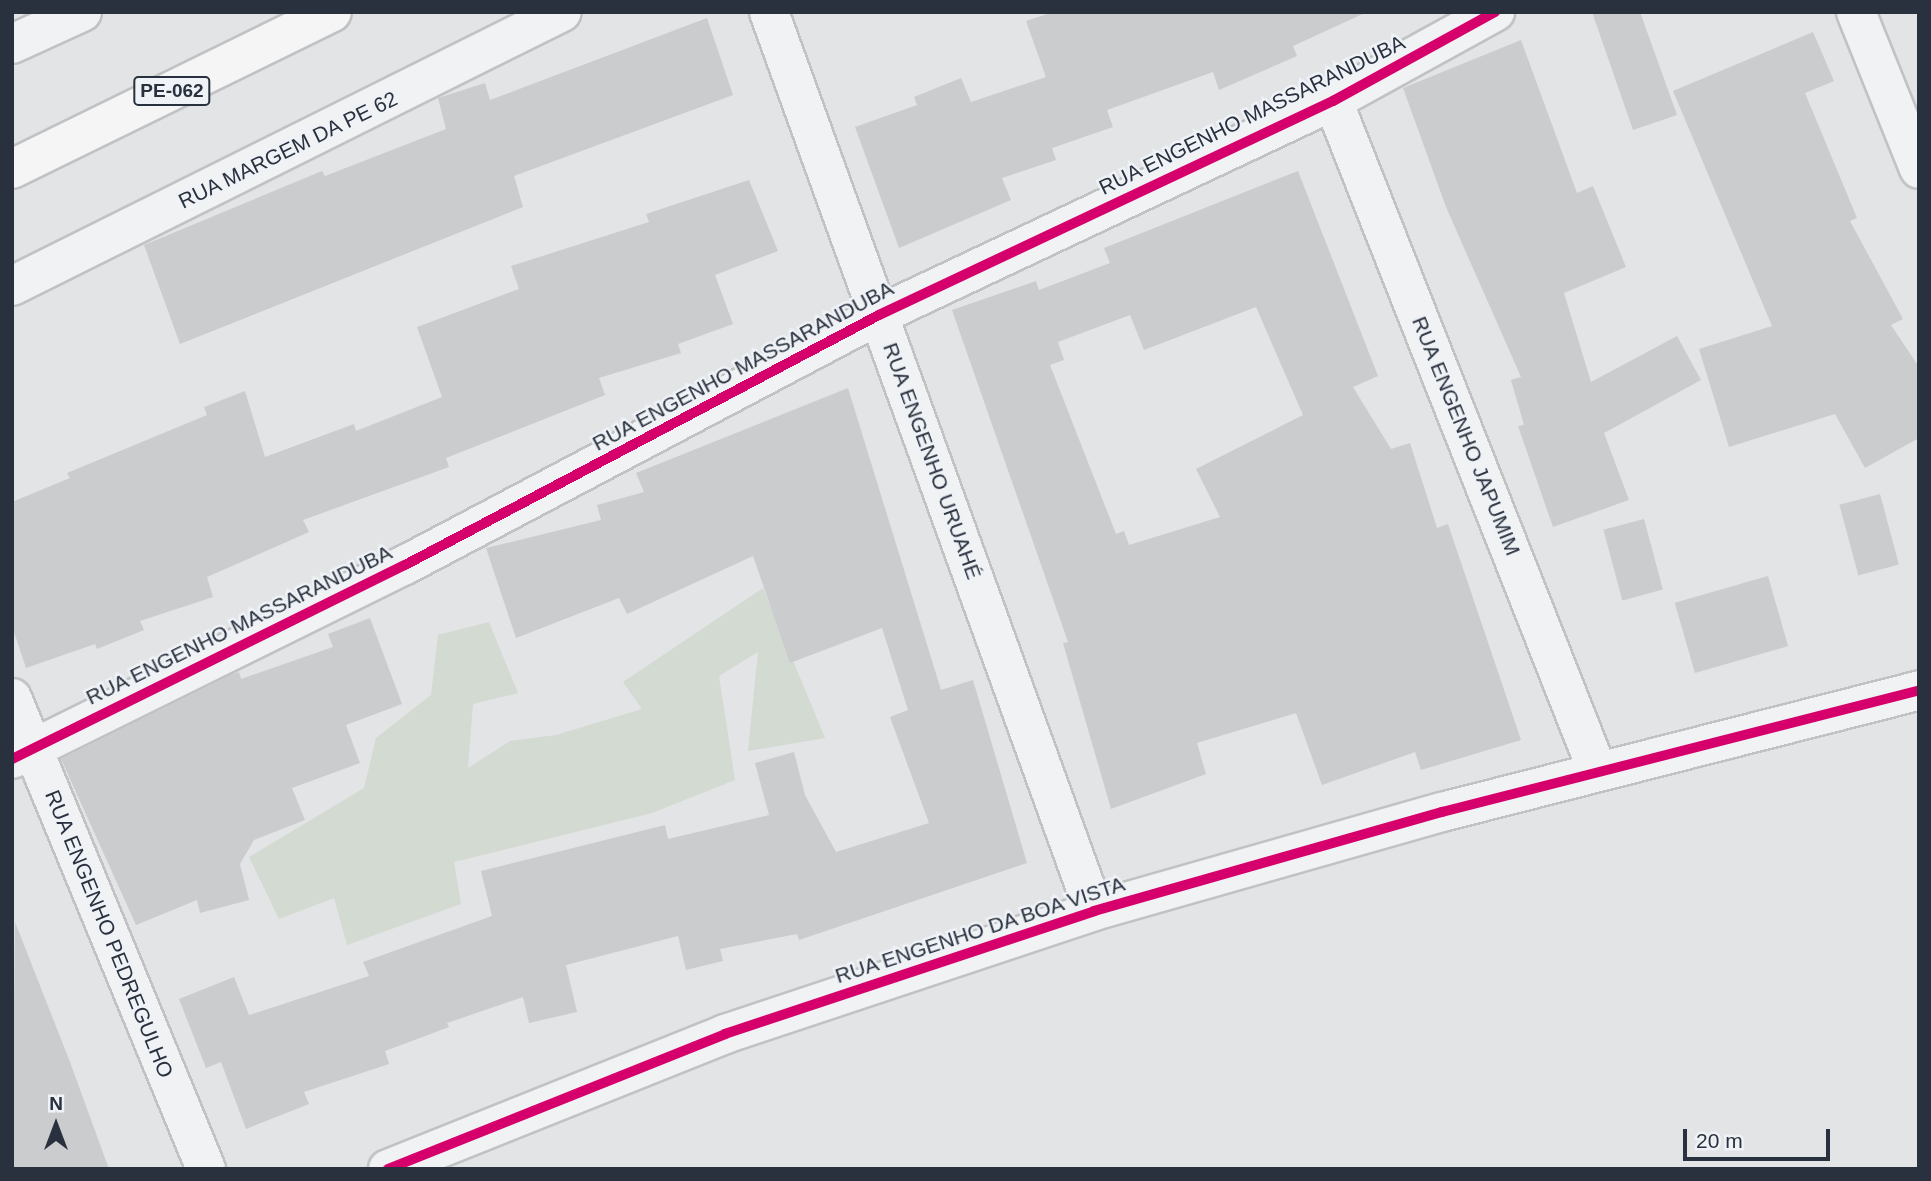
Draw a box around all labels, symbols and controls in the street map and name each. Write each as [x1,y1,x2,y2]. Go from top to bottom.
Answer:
street label: RUA ENGENHO MASSARANDUBA [1094,30,1410,200]
road number: PE-062 [132,76,212,106]
street label: RUA MARGEM DA PE 62 [173,85,403,215]
street label: RUA ENGENHO MASSARANDUBA [588,275,898,457]
street label: RUA ENGENHO JAPUMIM [1406,312,1526,560]
street label: RUA ENGENHO URUAHÉ [877,339,987,583]
street label: RUA ENGENHO MASSARANDUBA [81,540,397,710]
street label: RUA ENGENHO PEDREGULHO [39,786,179,1082]
street label: RUA ENGENHO DA BOA VISTA [830,871,1130,989]
north arrow [21,1090,91,1160]
text: N [49,1093,63,1114]
scale bar [1686,1114,1833,1158]
text: 20 m [1696,1129,1743,1152]

